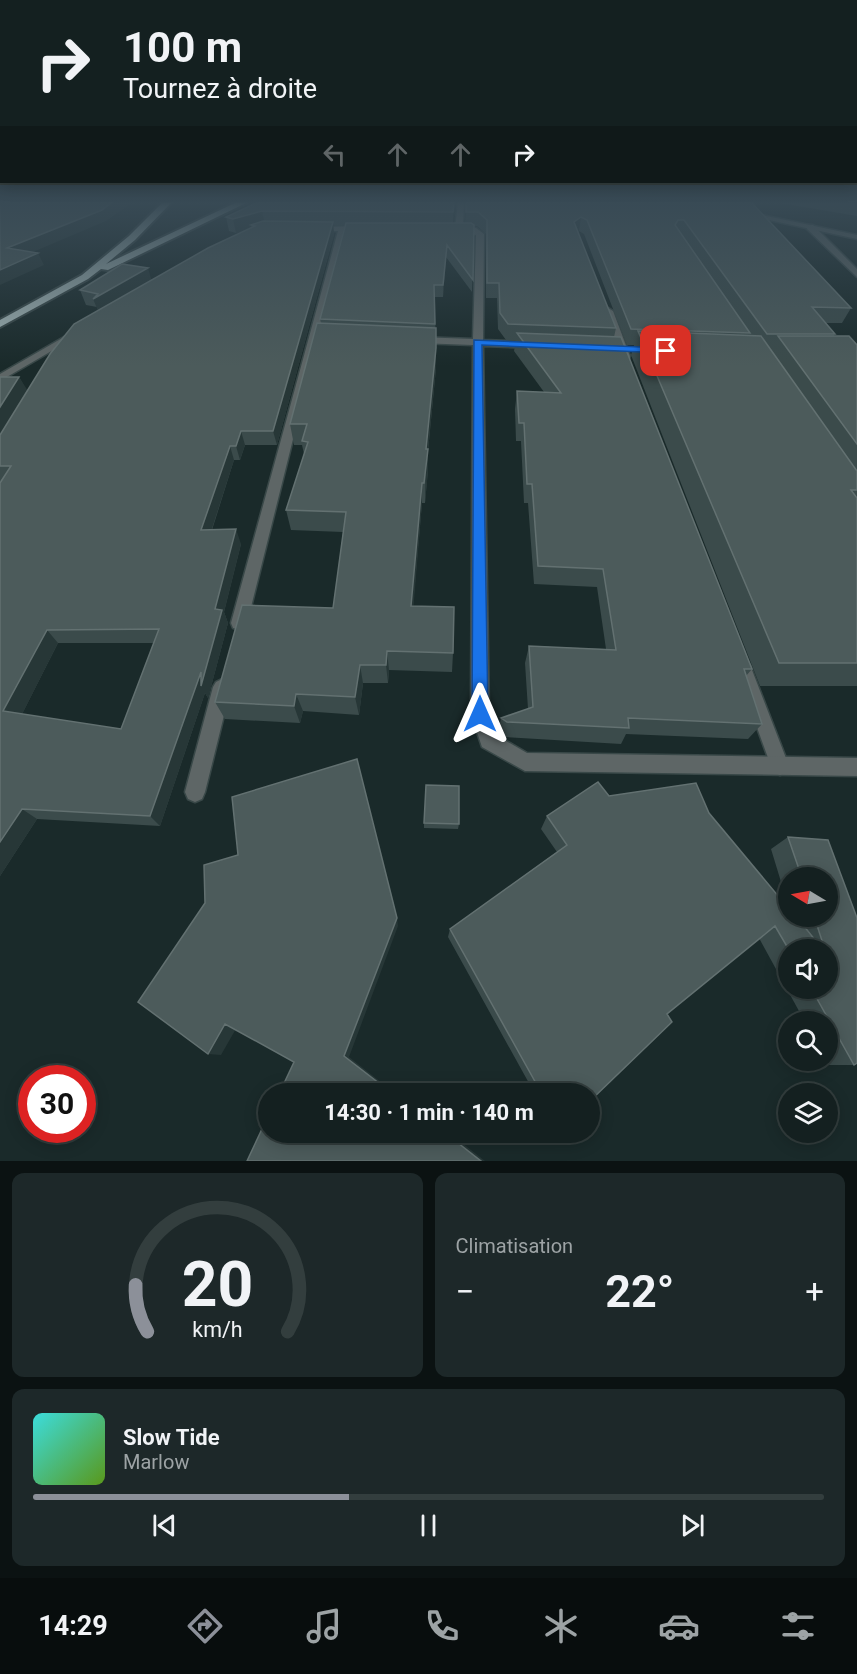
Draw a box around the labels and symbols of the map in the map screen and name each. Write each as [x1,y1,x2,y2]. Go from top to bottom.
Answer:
pin [640,325,691,376]
position arrow [448,682,512,746]
north arrow [778,867,838,927]
speed limit sign: 30 [18,1065,96,1143]

